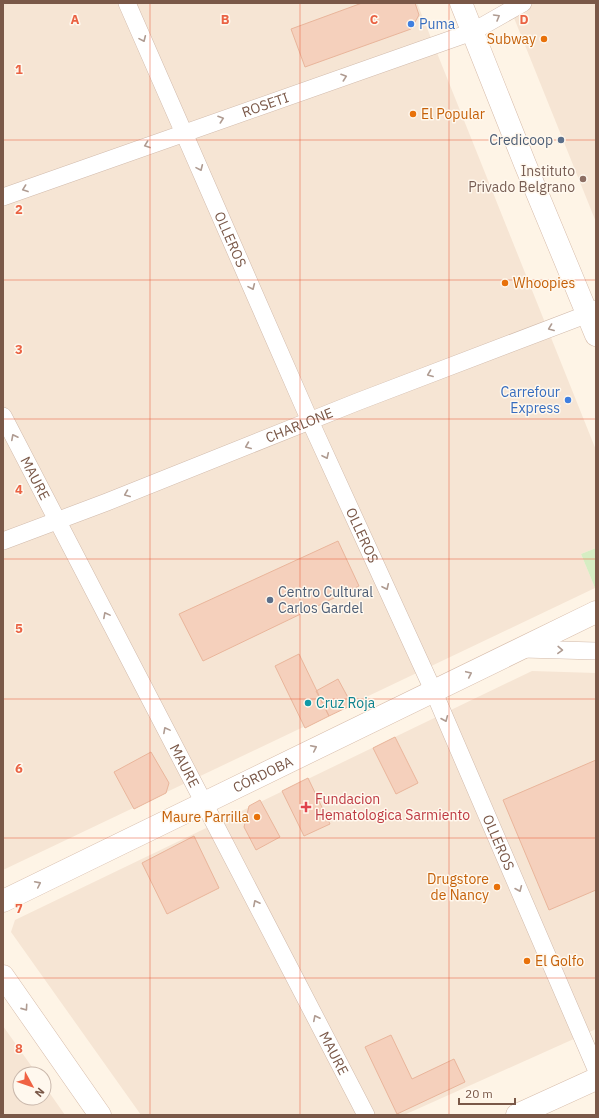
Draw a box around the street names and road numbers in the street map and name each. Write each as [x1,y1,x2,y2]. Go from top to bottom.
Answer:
street label: ROSETI [239,88,291,121]
street label: OLLEROS [210,209,251,270]
street label: CHARLONE [263,404,336,447]
street label: MAURE [16,453,54,503]
street label: OLLEROS [342,505,383,566]
street label: MAURE [166,741,203,791]
street label: CÓRDOBA [230,752,296,797]
street label: OLLEROS [479,812,518,873]
street label: MAURE [315,1028,353,1078]

